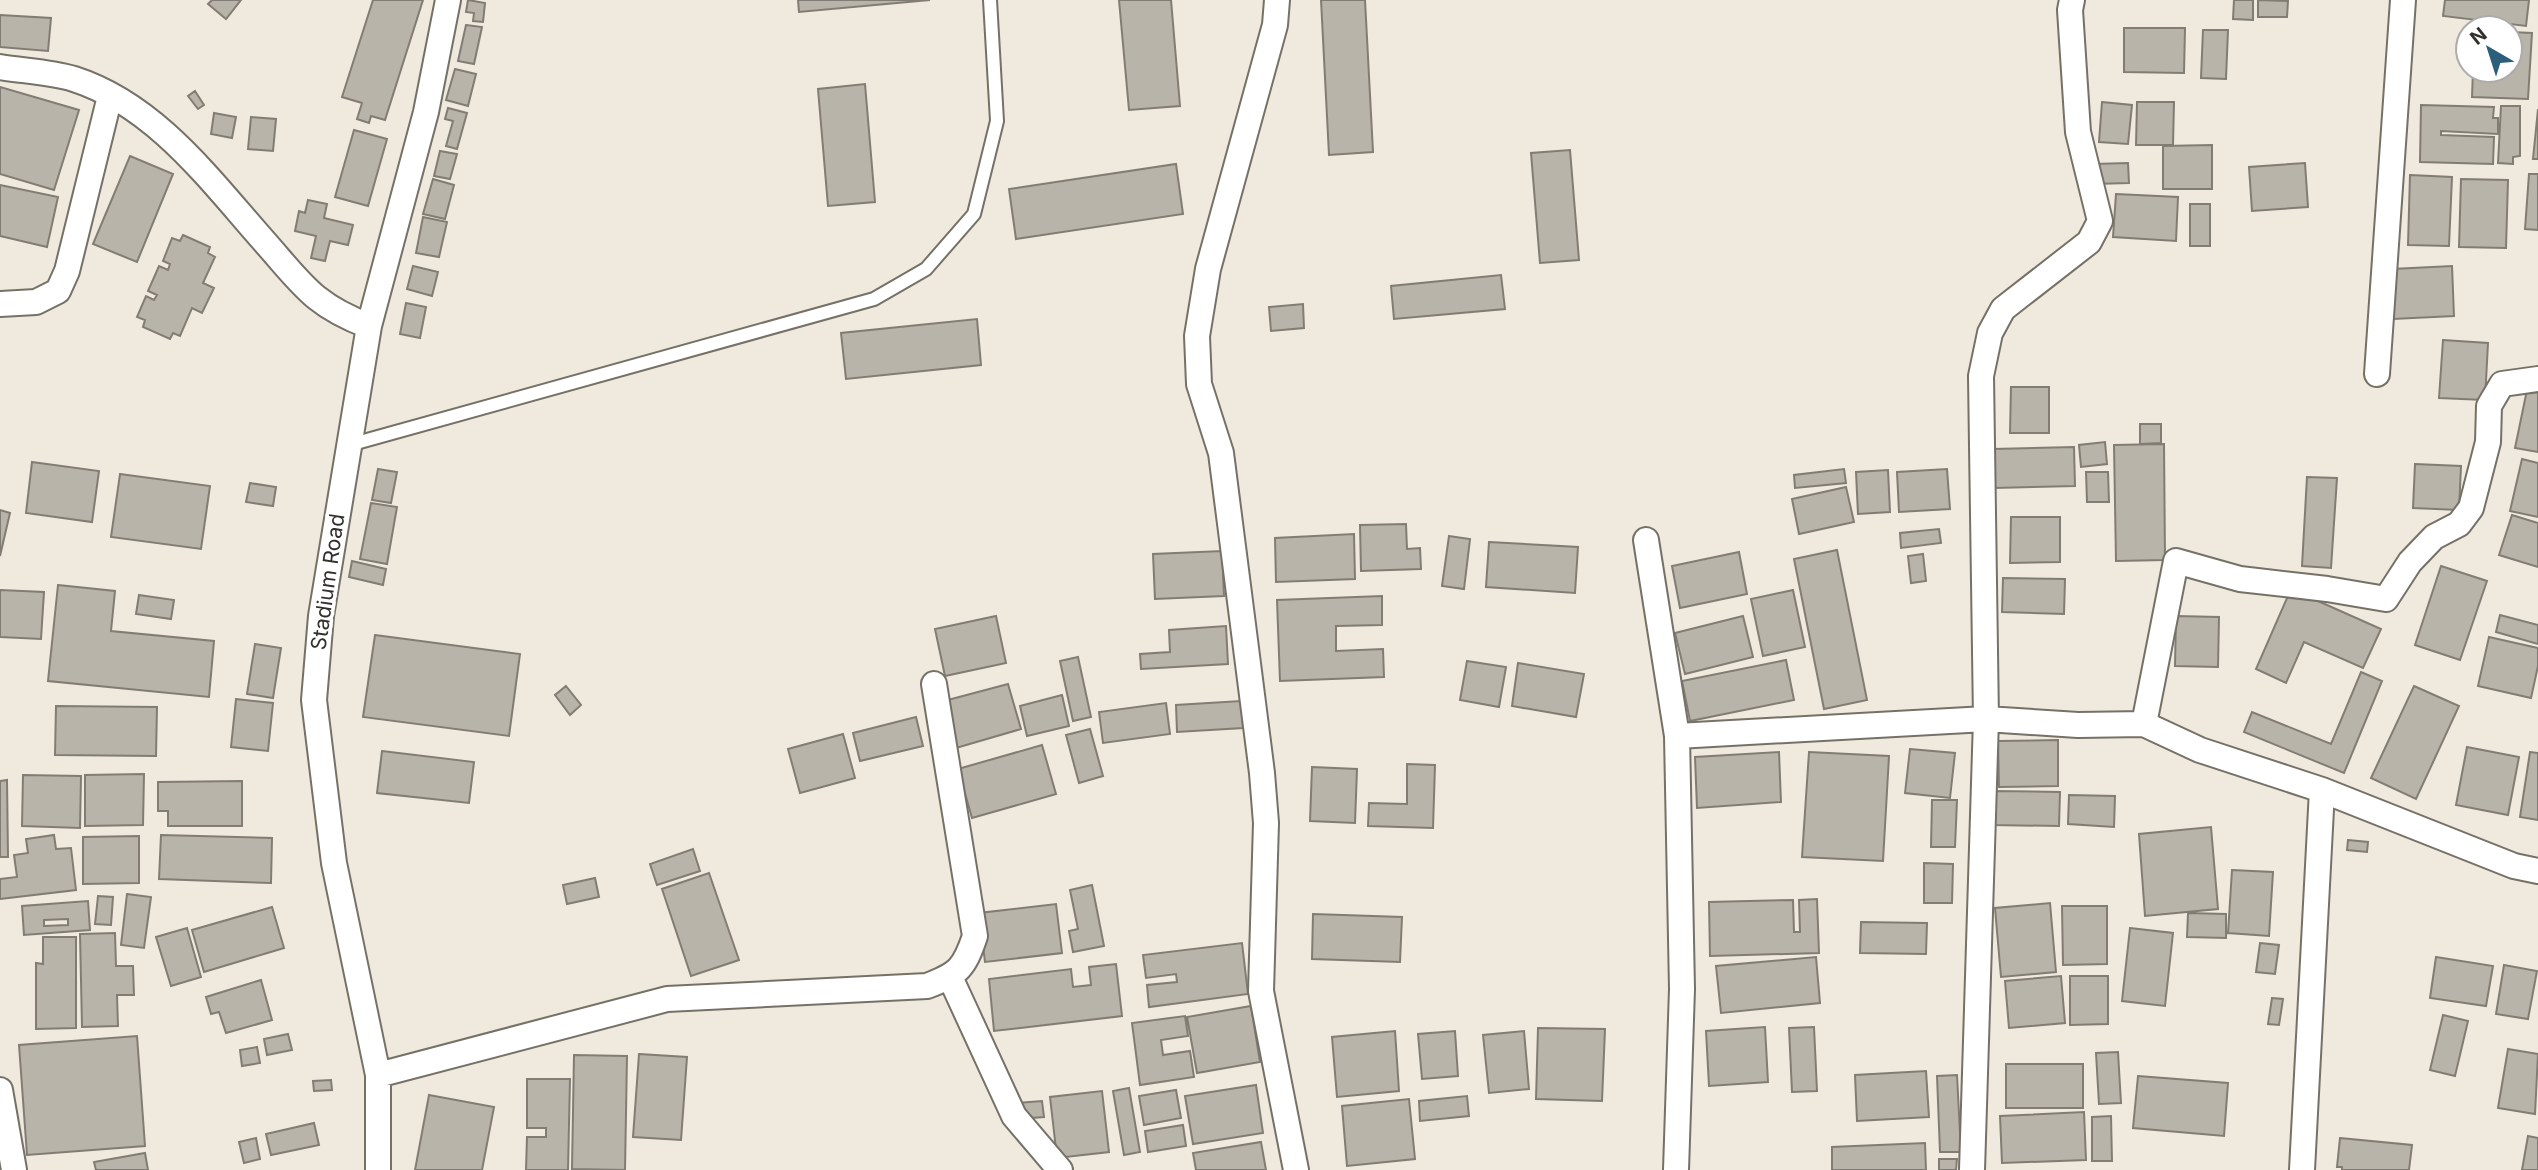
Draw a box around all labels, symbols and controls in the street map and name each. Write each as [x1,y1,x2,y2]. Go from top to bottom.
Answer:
north arrow [2454,14,2524,84]
text: N [2466,23,2491,50]
street label: Stadium Road [306,512,349,652]

